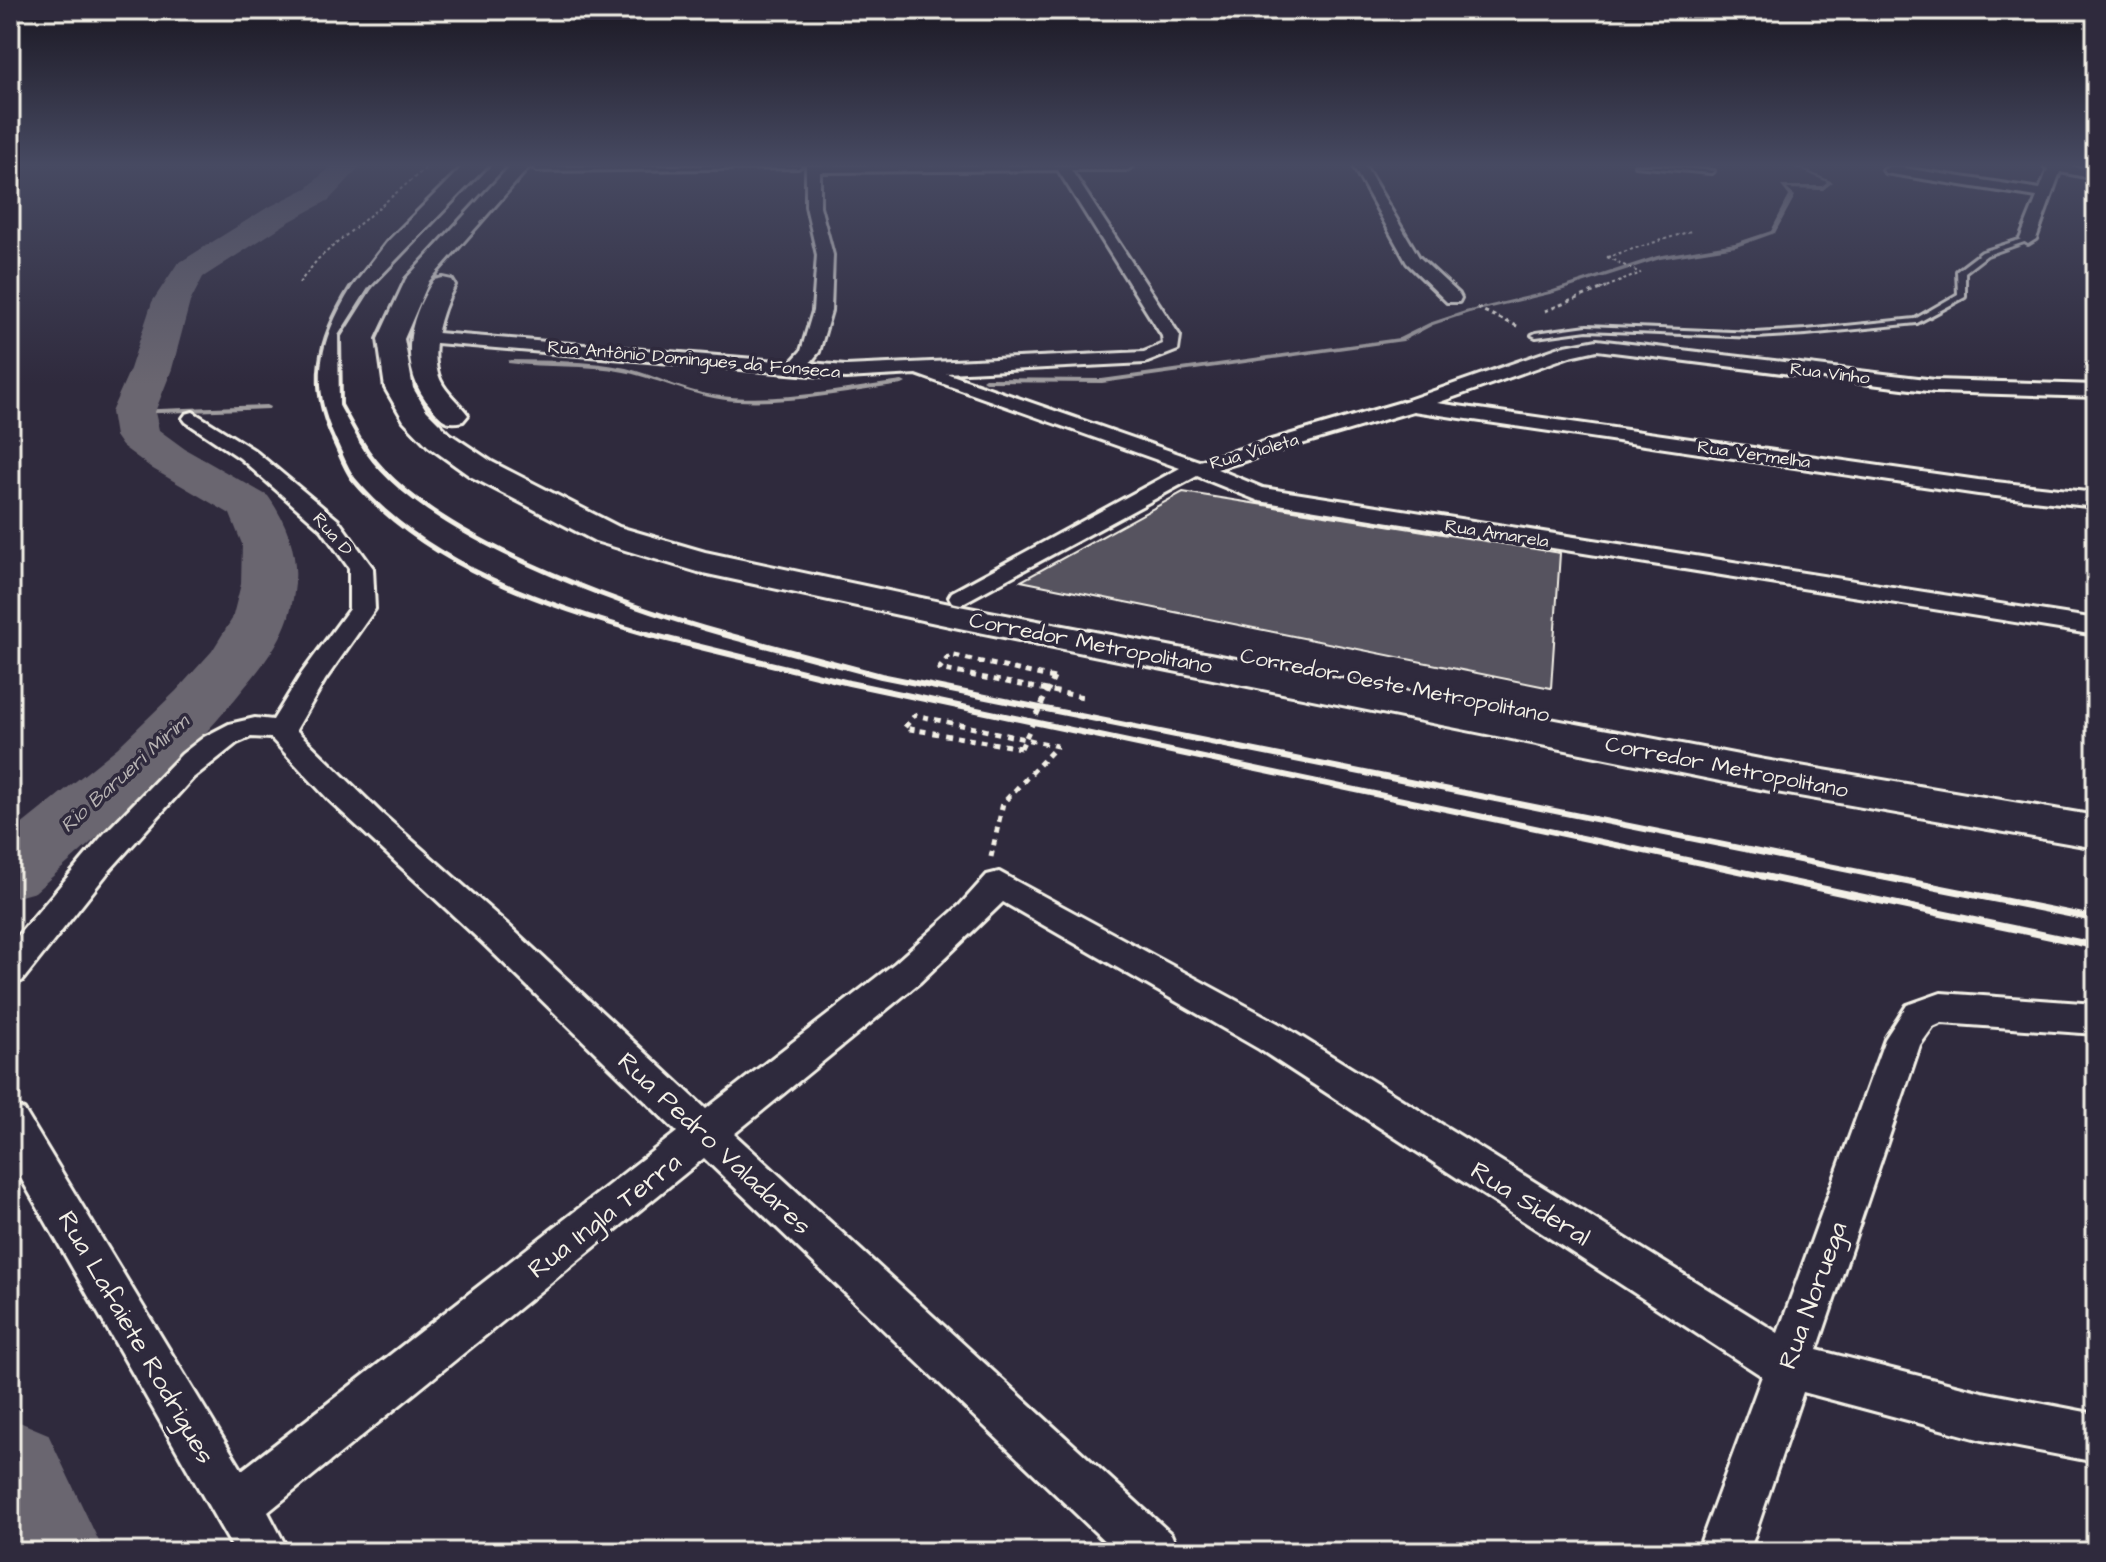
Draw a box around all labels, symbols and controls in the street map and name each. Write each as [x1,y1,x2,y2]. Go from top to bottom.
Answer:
street label: Rua Antônio Domingues da Fonseca [546,334,841,386]
street label: Rua Vinho [1789,356,1871,391]
street label: Rua Violeta [1207,427,1302,476]
street label: Rua Vermelha [1696,434,1812,475]
street label: Rua D [307,507,359,562]
street label: Rua Amarela [1443,513,1551,554]
street label: Corredor Metropolitano [966,605,1216,682]
street label: Corredor Oeste Metropolitano [1237,640,1553,731]
water label: Rio Barueri Mirim [54,707,197,839]
street label: Corredor Metropolitano [1602,729,1852,806]
street label: Rua Pedro Valadares [609,1044,819,1243]
street label: Rua Ingla Terra [520,1144,690,1289]
street label: Rua Sideral [1464,1153,1597,1255]
street label: Rua Lafaiete Rodrigues [47,1204,223,1472]
street label: Rua Noruega [1770,1217,1858,1375]

